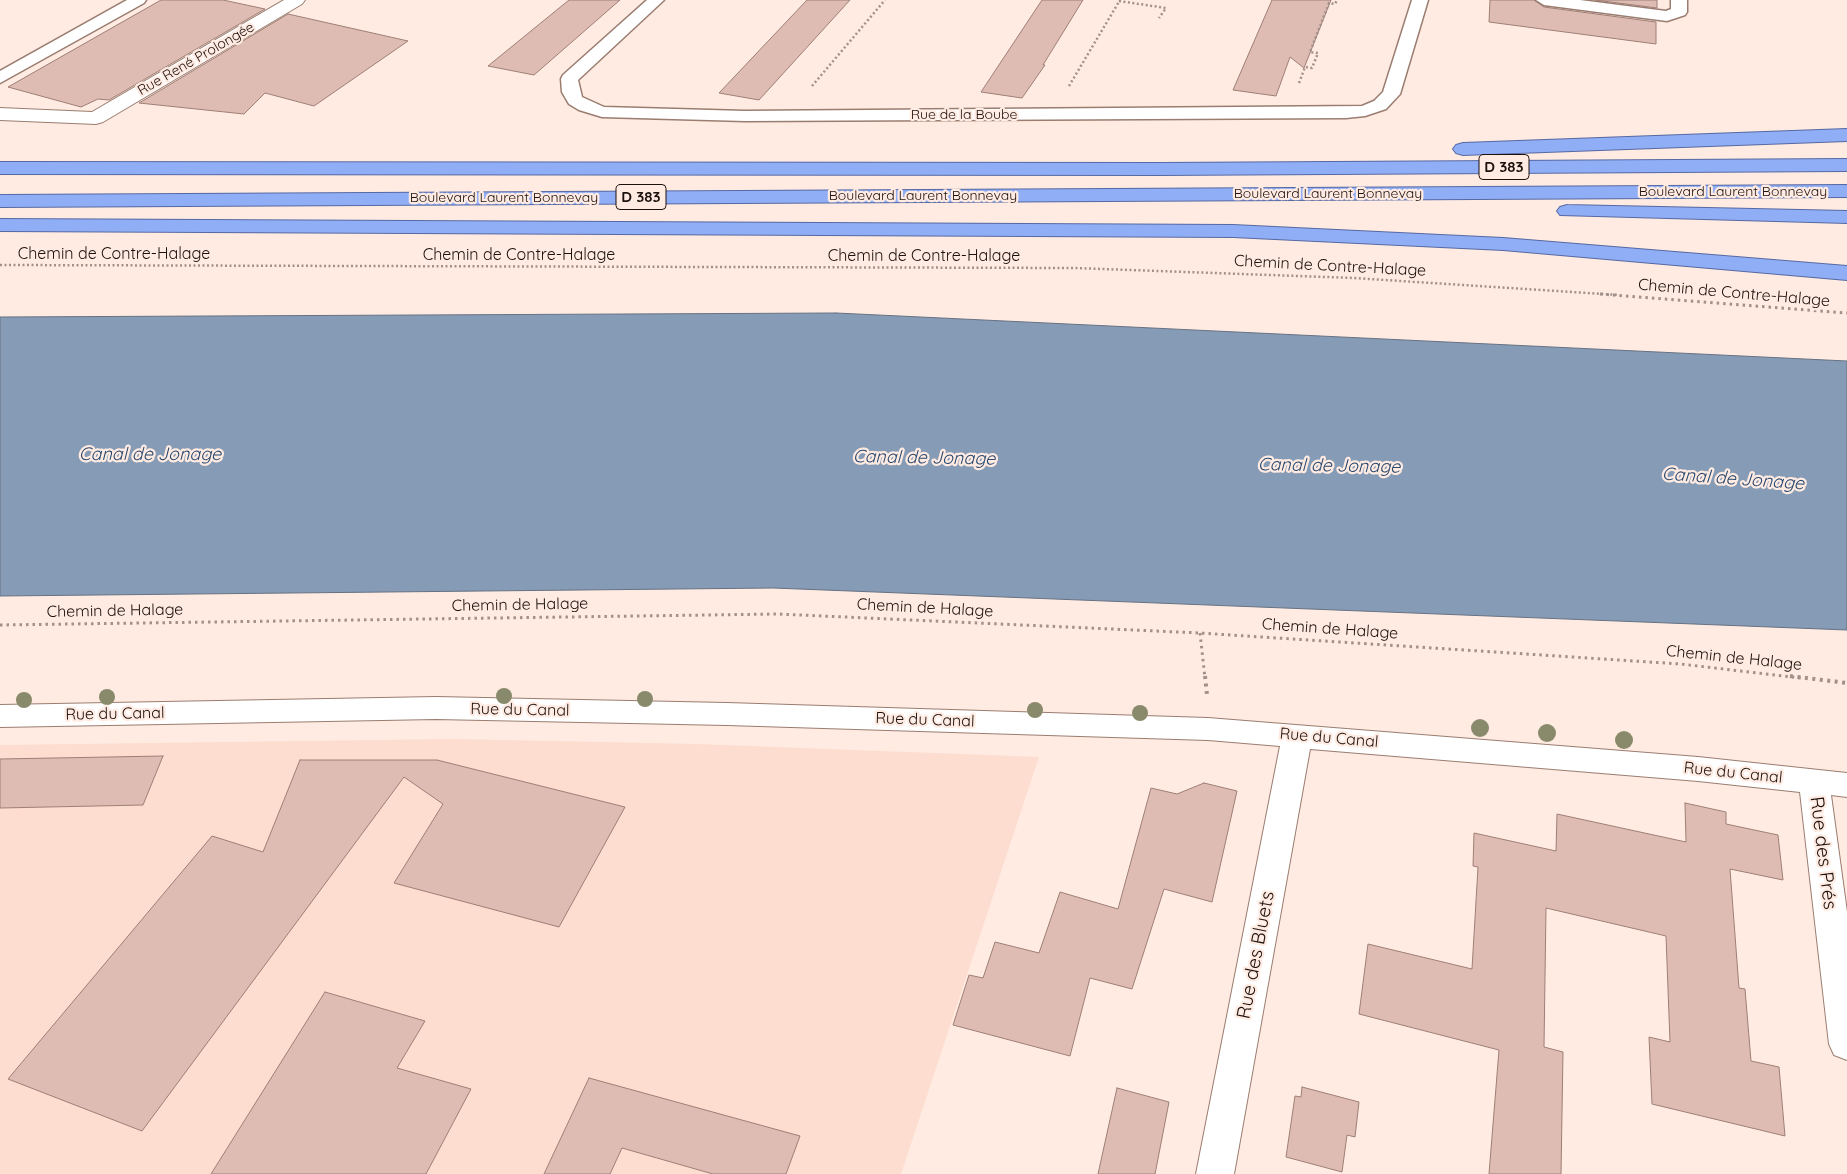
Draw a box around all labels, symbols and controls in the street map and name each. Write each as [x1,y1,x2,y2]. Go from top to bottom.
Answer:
street label: Rue René Prolongée [135,19,257,99]
street label: Rue de la Boube [911,107,1017,123]
road number: D 383 [1479,154,1529,180]
road number: D 383 [616,184,666,210]
street label: Boulevard Laurent Bonnevay [1639,184,1827,200]
street label: Boulevard Laurent Bonnevay [1234,186,1422,202]
street label: Boulevard Laurent Bonnevay [829,188,1017,204]
street label: Boulevard Laurent Bonnevay [410,190,598,206]
street label: Chemin de Contre-Halage [18,244,210,264]
street label: Chemin de Contre-Halage [423,245,615,265]
street label: Chemin de Contre-Halage [828,246,1020,266]
street label: Chemin de Contre-Halage [1233,251,1427,281]
street label: Chemin de Contre-Halage [1637,275,1831,311]
water label: Canal de Jonage [79,444,221,466]
water label: Canal de Jonage [853,446,995,470]
water label: Canal de Jonage [1258,454,1400,478]
water label: Canal de Jonage [1661,463,1805,495]
street label: Chemin de Halage [452,594,588,616]
street label: Chemin de Halage [856,595,994,621]
street label: Chemin de Halage [47,600,183,622]
street label: Chemin de Halage [1261,615,1399,643]
street label: Chemin de Halage [1665,641,1803,675]
street label: Rue du Canal [470,700,570,720]
street label: Rue du Canal [65,704,165,724]
street label: Rue du Canal [875,709,975,731]
street label: Rue du Canal [1279,724,1379,752]
street label: Rue du Canal [1683,758,1783,788]
street label: Rue des Prés [1805,795,1841,911]
street label: Rue des Bluets [1232,889,1280,1021]

